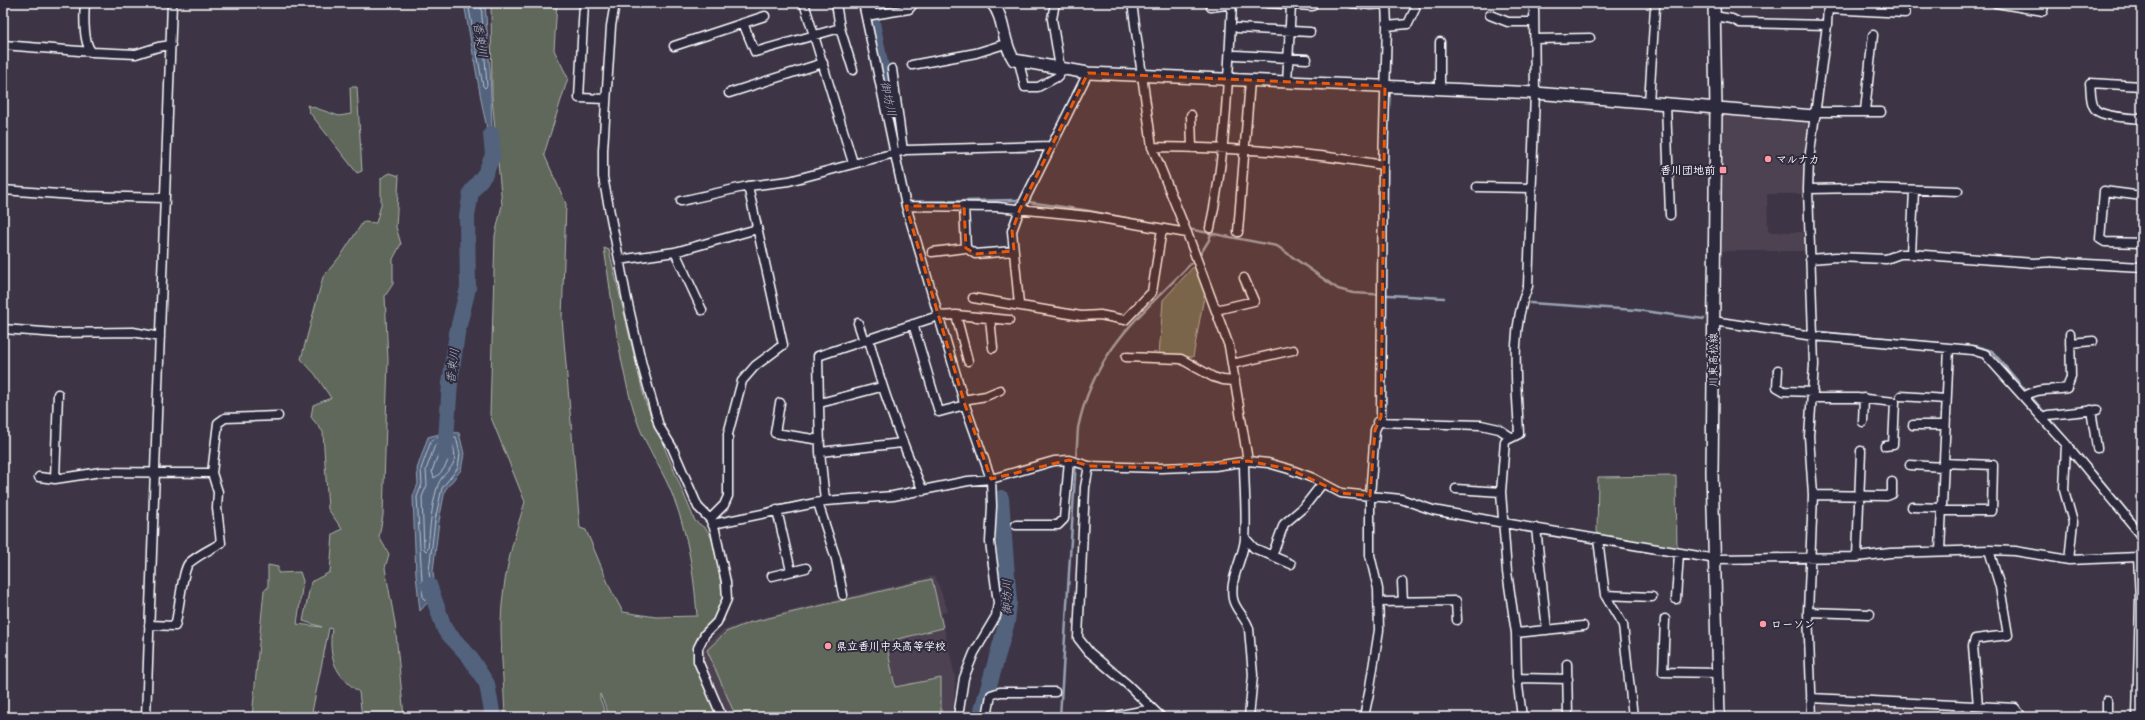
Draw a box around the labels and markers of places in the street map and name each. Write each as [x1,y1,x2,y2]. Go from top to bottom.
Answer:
place label: マルナカ [1776,153,1820,166]
marker: マルナカ [1763,154,1773,164]
place label: 香川団地前 [1660,164,1715,177]
marker: 香川団地前 [1718,165,1728,175]
place label: ローソン [1771,618,1815,631]
marker: ローソン [1758,619,1768,629]
place label: 県立香川中央高等学校 [836,640,946,653]
marker: 県立香川中央高等学校 [823,641,833,651]

